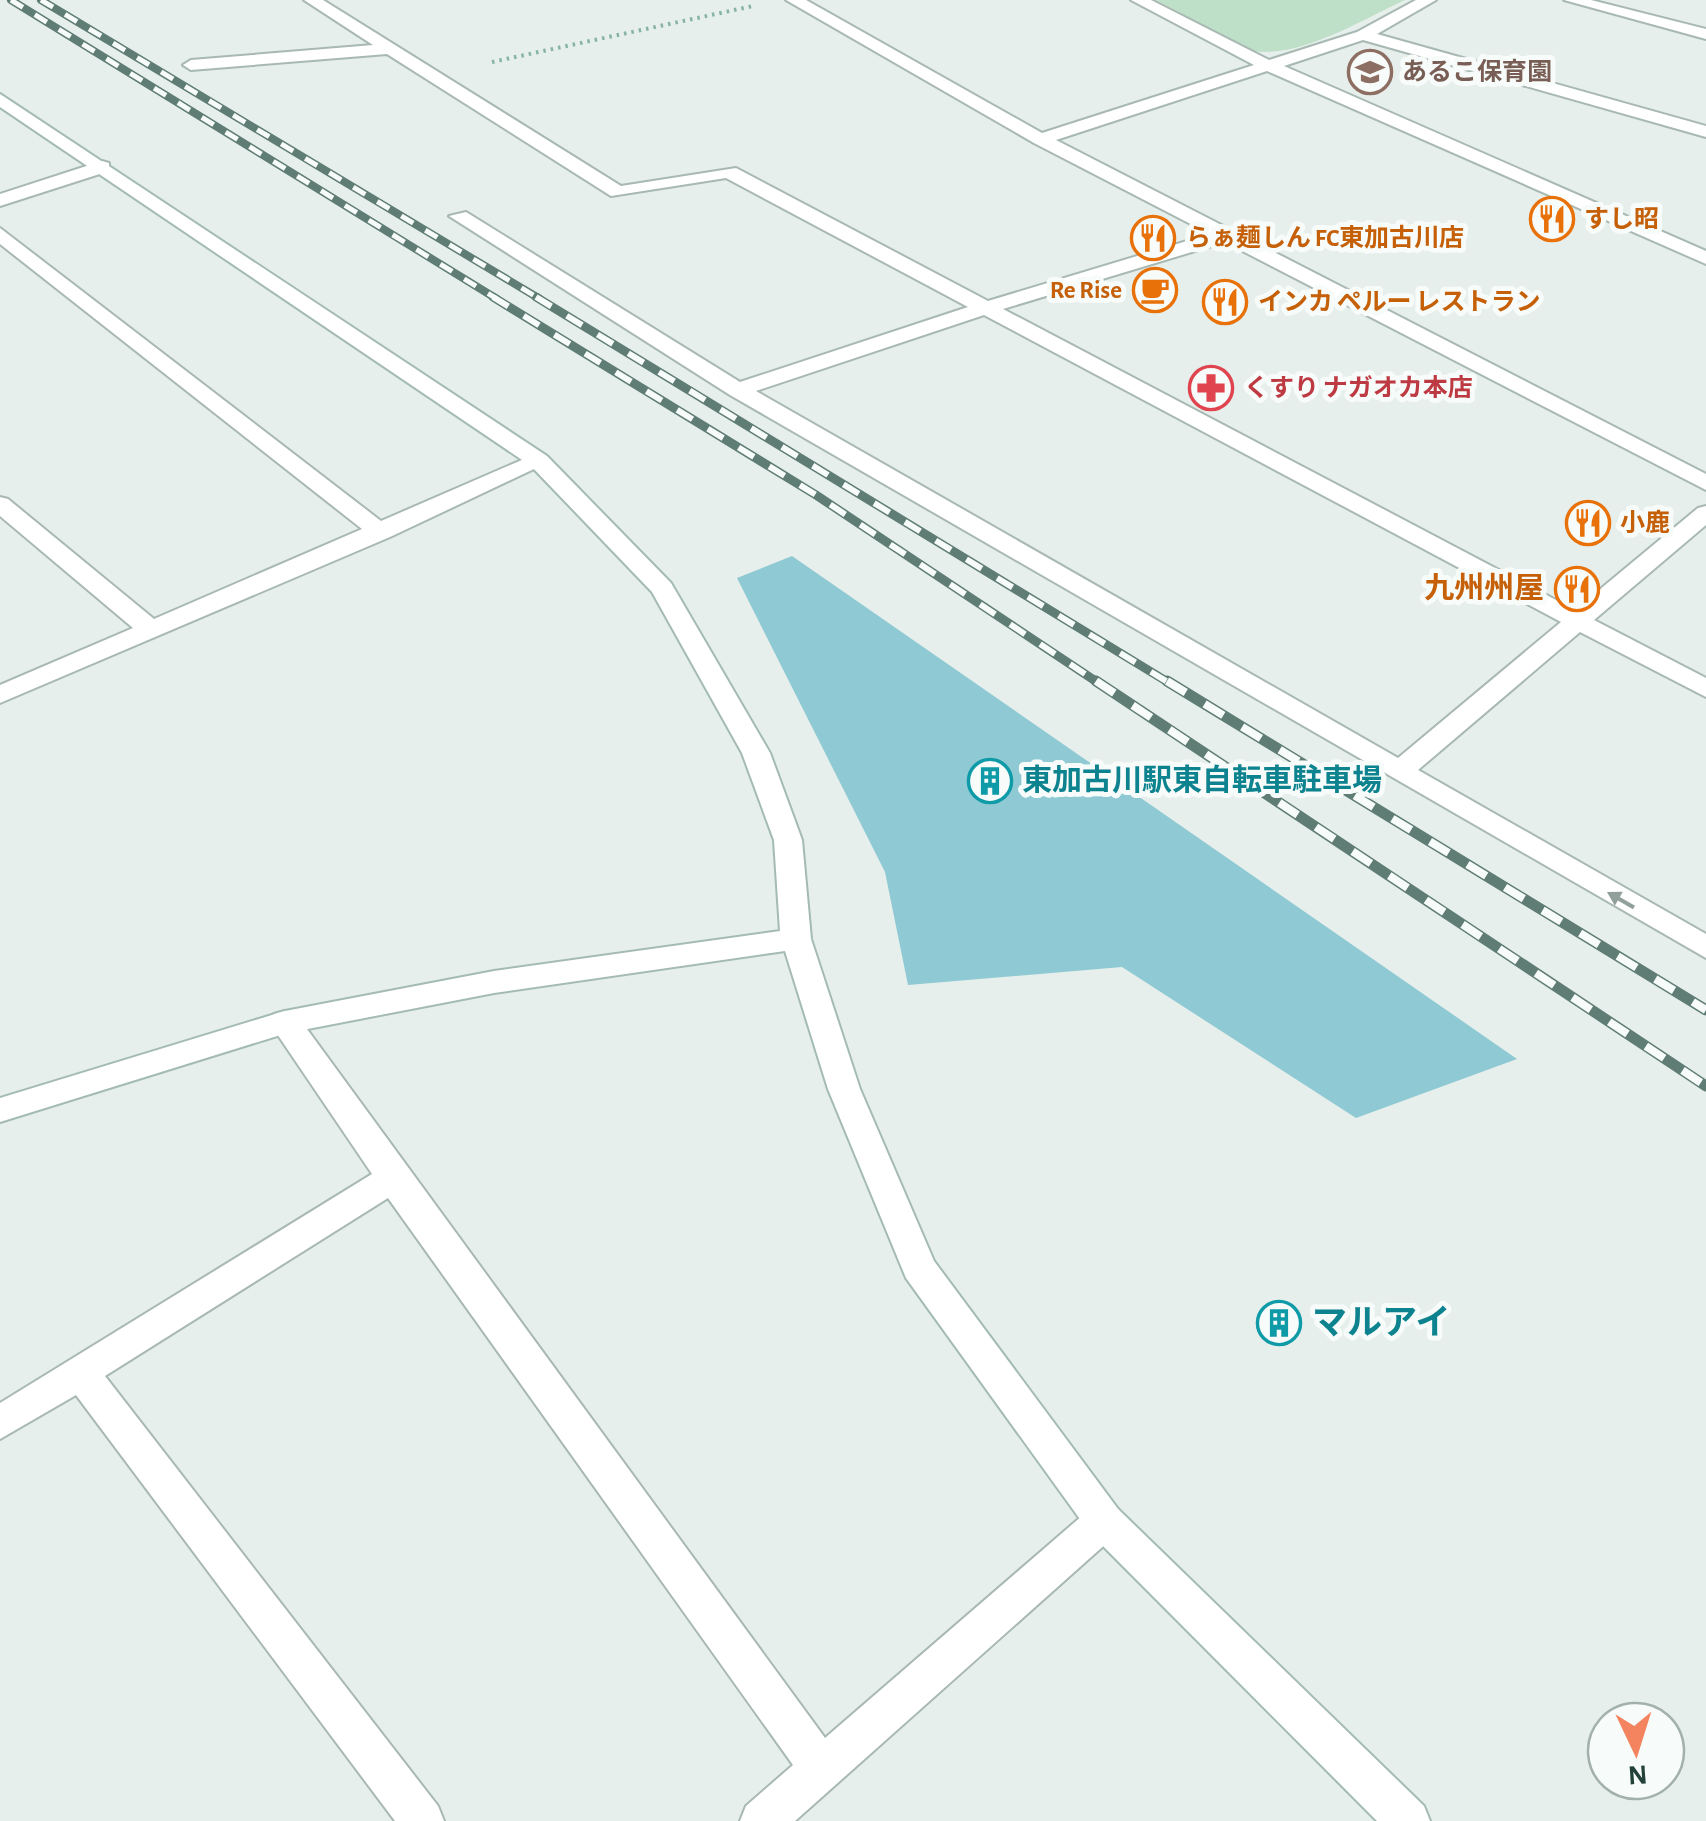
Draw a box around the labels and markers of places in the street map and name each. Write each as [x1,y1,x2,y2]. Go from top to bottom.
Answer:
school or university icon: あるこ保育園 [1347,49,1393,95]
place label: あるこ保育園 [1402,58,1552,85]
restaurant icon: すし昭 [1529,196,1575,242]
place label: すし昭 [1584,206,1659,232]
restaurant icon: らぁ麺しん FC東加古川店 [1130,215,1176,261]
place label: らぁ麺しん FC東加古川店 [1186,224,1464,251]
cafe icon: Re Rise [1132,267,1178,313]
place label: Re Rise [1050,278,1122,303]
restaurant icon: インカ ペルー レストラン [1202,279,1248,325]
place label: インカ ペルー レストラン [1258,289,1541,315]
pharmacy icon: くすり ナガオカ本店 [1188,365,1234,411]
place label: くすり ナガオカ本店 [1244,374,1473,401]
restaurant icon: 小鹿 [1565,500,1611,546]
place label: 小鹿 [1620,509,1670,536]
restaurant icon: 九州州屋 [1554,566,1600,612]
place label: 九州州屋 [1424,572,1544,604]
building icon: 東加古川駅東自転車駐車場 [967,758,1013,804]
place label: 東加古川駅東自転車駐車場 [1022,764,1382,796]
building icon: マルアイ [1256,1300,1302,1346]
place label: マルアイ [1312,1305,1450,1341]

